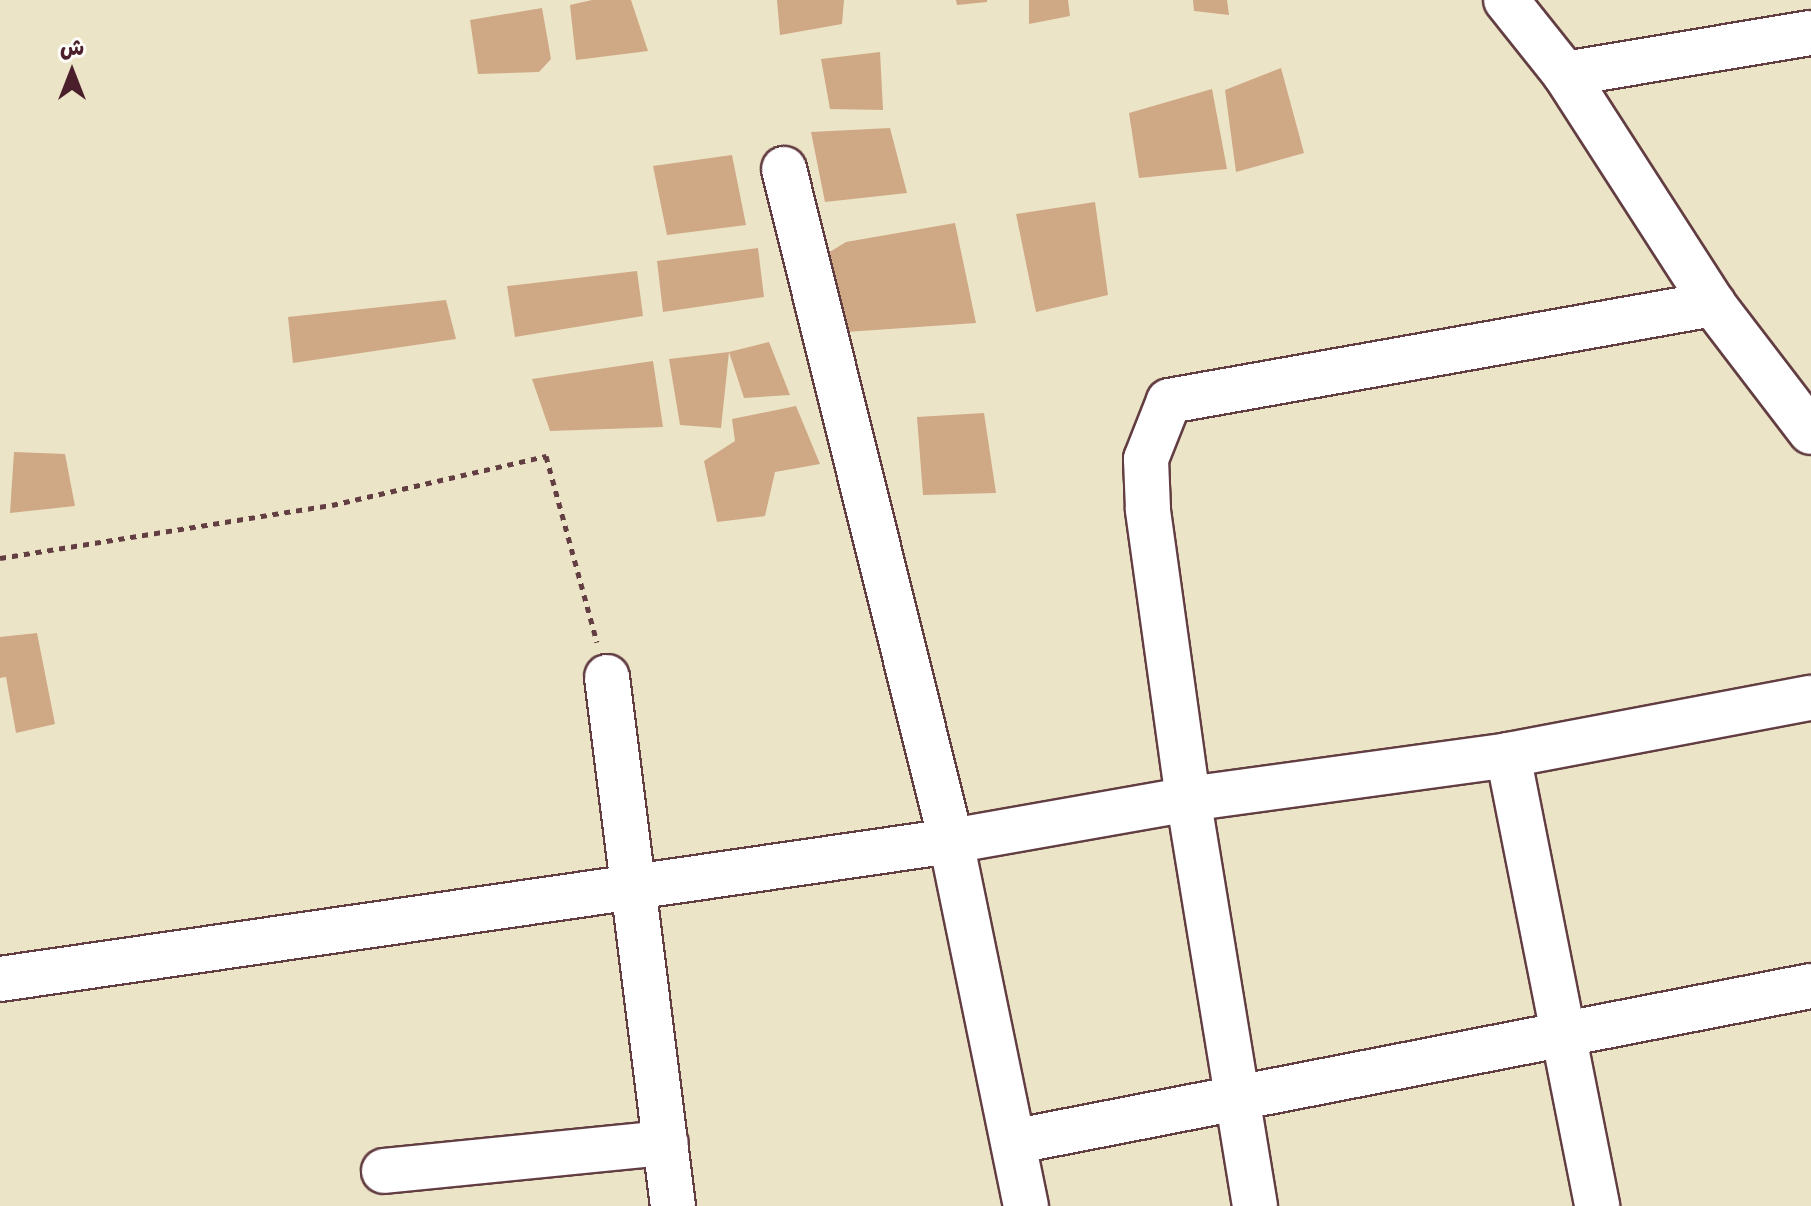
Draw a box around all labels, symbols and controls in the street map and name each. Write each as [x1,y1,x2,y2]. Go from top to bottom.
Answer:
north arrow [32,32,112,112]
text: ش [60,34,84,61]

